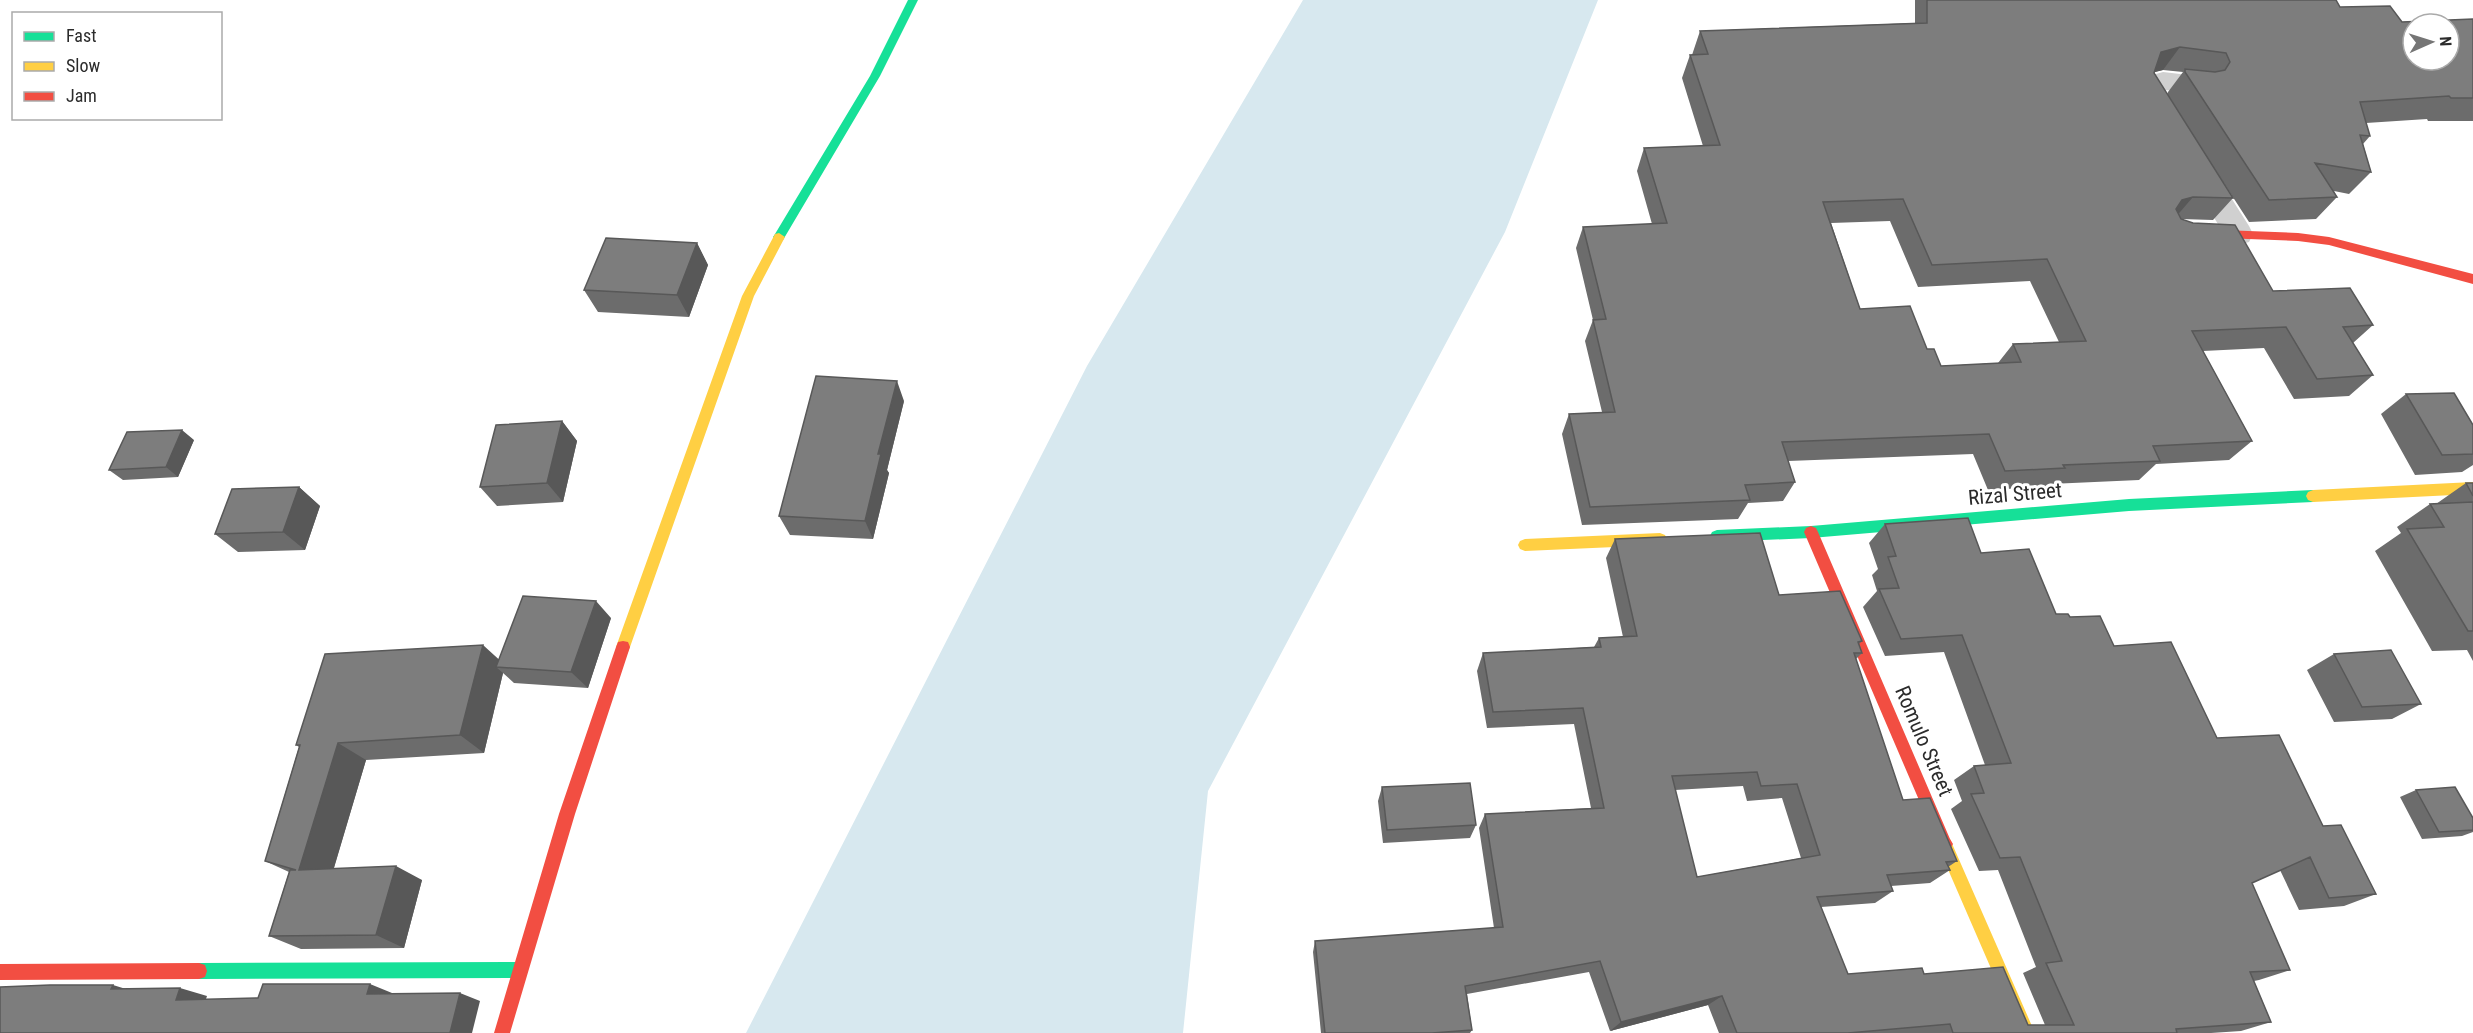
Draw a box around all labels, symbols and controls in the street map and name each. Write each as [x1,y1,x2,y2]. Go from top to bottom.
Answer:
legend [12,12,222,120]
north arrow [2401,12,2461,72]
text: Fast [66,25,97,46]
text: N [2436,36,2455,47]
text: Slow [66,55,101,76]
text: Jam [66,85,97,106]
street label: Rizal Street [1967,478,2063,510]
street label: Romulo Street [1890,682,1958,800]

